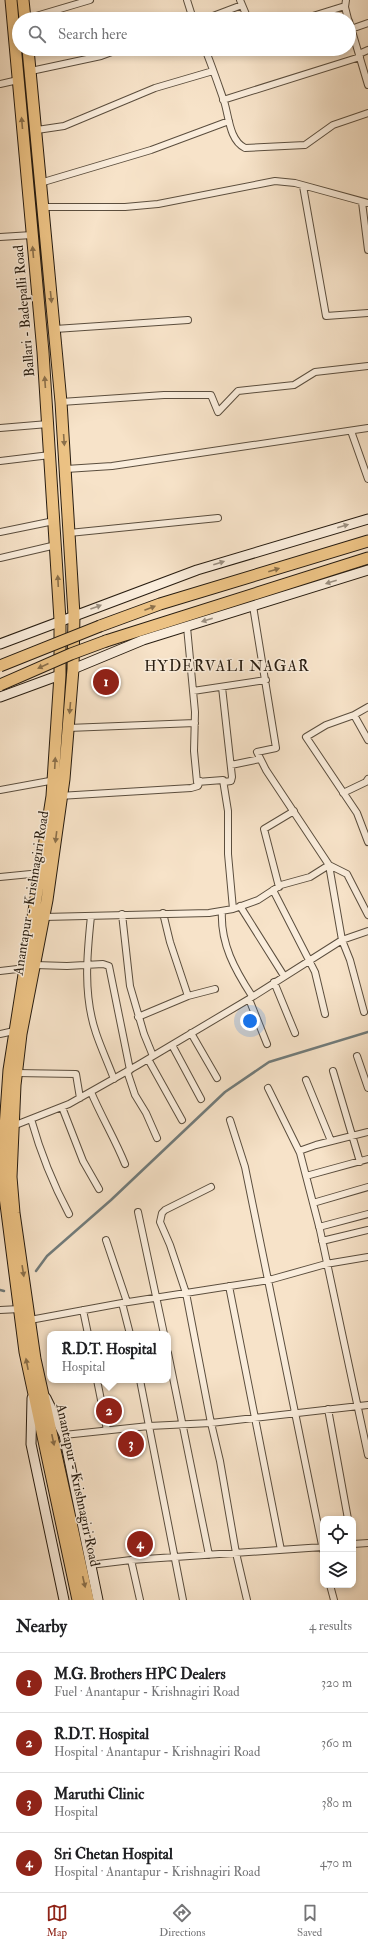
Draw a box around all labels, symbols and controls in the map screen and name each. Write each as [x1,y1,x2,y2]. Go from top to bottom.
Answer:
search box [12,12,356,56]
icon: search [26,23,48,45]
text: Search here [58,25,127,44]
one-way arrow [19,117,26,129]
street label: Ballari - Badepalli Road [10,244,39,378]
one-way arrow [30,246,37,258]
one-way arrow [48,291,55,303]
one-way arrow [41,376,48,388]
one-way arrow [60,434,67,446]
one-way arrow [338,523,350,529]
one-way arrow [213,560,225,566]
one-way arrow [268,566,280,572]
one-way arrow [54,575,61,587]
one-way arrow [324,579,336,585]
one-way arrow [91,604,103,610]
one-way arrow [144,604,156,610]
one-way arrow [200,617,212,623]
district label: HYDERVALI NAGAR [144,657,310,676]
one-way arrow [38,663,49,669]
pin: 1 [93,667,119,697]
one-way arrow [67,702,74,714]
one-way arrow [51,757,58,769]
street label: Anantapur - Krishnagiri Road [9,810,53,978]
one-way arrow [53,831,59,843]
your location [240,1011,260,1031]
one-way arrow [20,1265,26,1277]
popup [47,1331,171,1383]
text: R.D.T. Hospital [61,1340,157,1359]
one-way arrow [24,1358,30,1370]
text: Hospital [61,1359,105,1375]
pin: 2 [96,1396,122,1426]
street label: Anantapur - Krishnagiri Road [51,1401,104,1568]
pin: 3 [118,1429,144,1459]
one-way arrow [51,1434,57,1446]
map controls [320,1516,356,1588]
button: locate [320,1516,356,1552]
pin: 4 [127,1529,153,1559]
button: layers [320,1552,356,1588]
one-way arrow [81,1576,87,1589]
text: Nearby [16,1616,67,1637]
text: 4 results [309,1618,352,1634]
text: M.G. Brothers HPC Dealers [54,1665,226,1684]
text: 1 [27,1675,31,1691]
text: 320 m [321,1675,352,1691]
text: Fuel · Anantapur - Krishnagiri Road [54,1684,240,1700]
text: R.D.T. Hospital [54,1725,149,1744]
text: 2 [26,1735,32,1751]
text: 360 m [321,1735,352,1751]
text: Hospital · Anantapur - Krishnagiri Road [54,1744,260,1760]
text: Maruthi Clinic [54,1785,144,1804]
text: 3 [27,1795,32,1811]
text: 380 m [321,1795,352,1811]
text: Hospital [54,1804,98,1820]
text: Sri Chetan Hospital [54,1845,173,1864]
text: 4 [25,1855,33,1871]
text: 470 m [320,1855,352,1871]
text: Hospital · Anantapur - Krishnagiri Road [54,1864,260,1880]
tab: Map [46,1902,68,1939]
tab: Directions [159,1902,206,1939]
tab: Saved [297,1902,322,1939]

